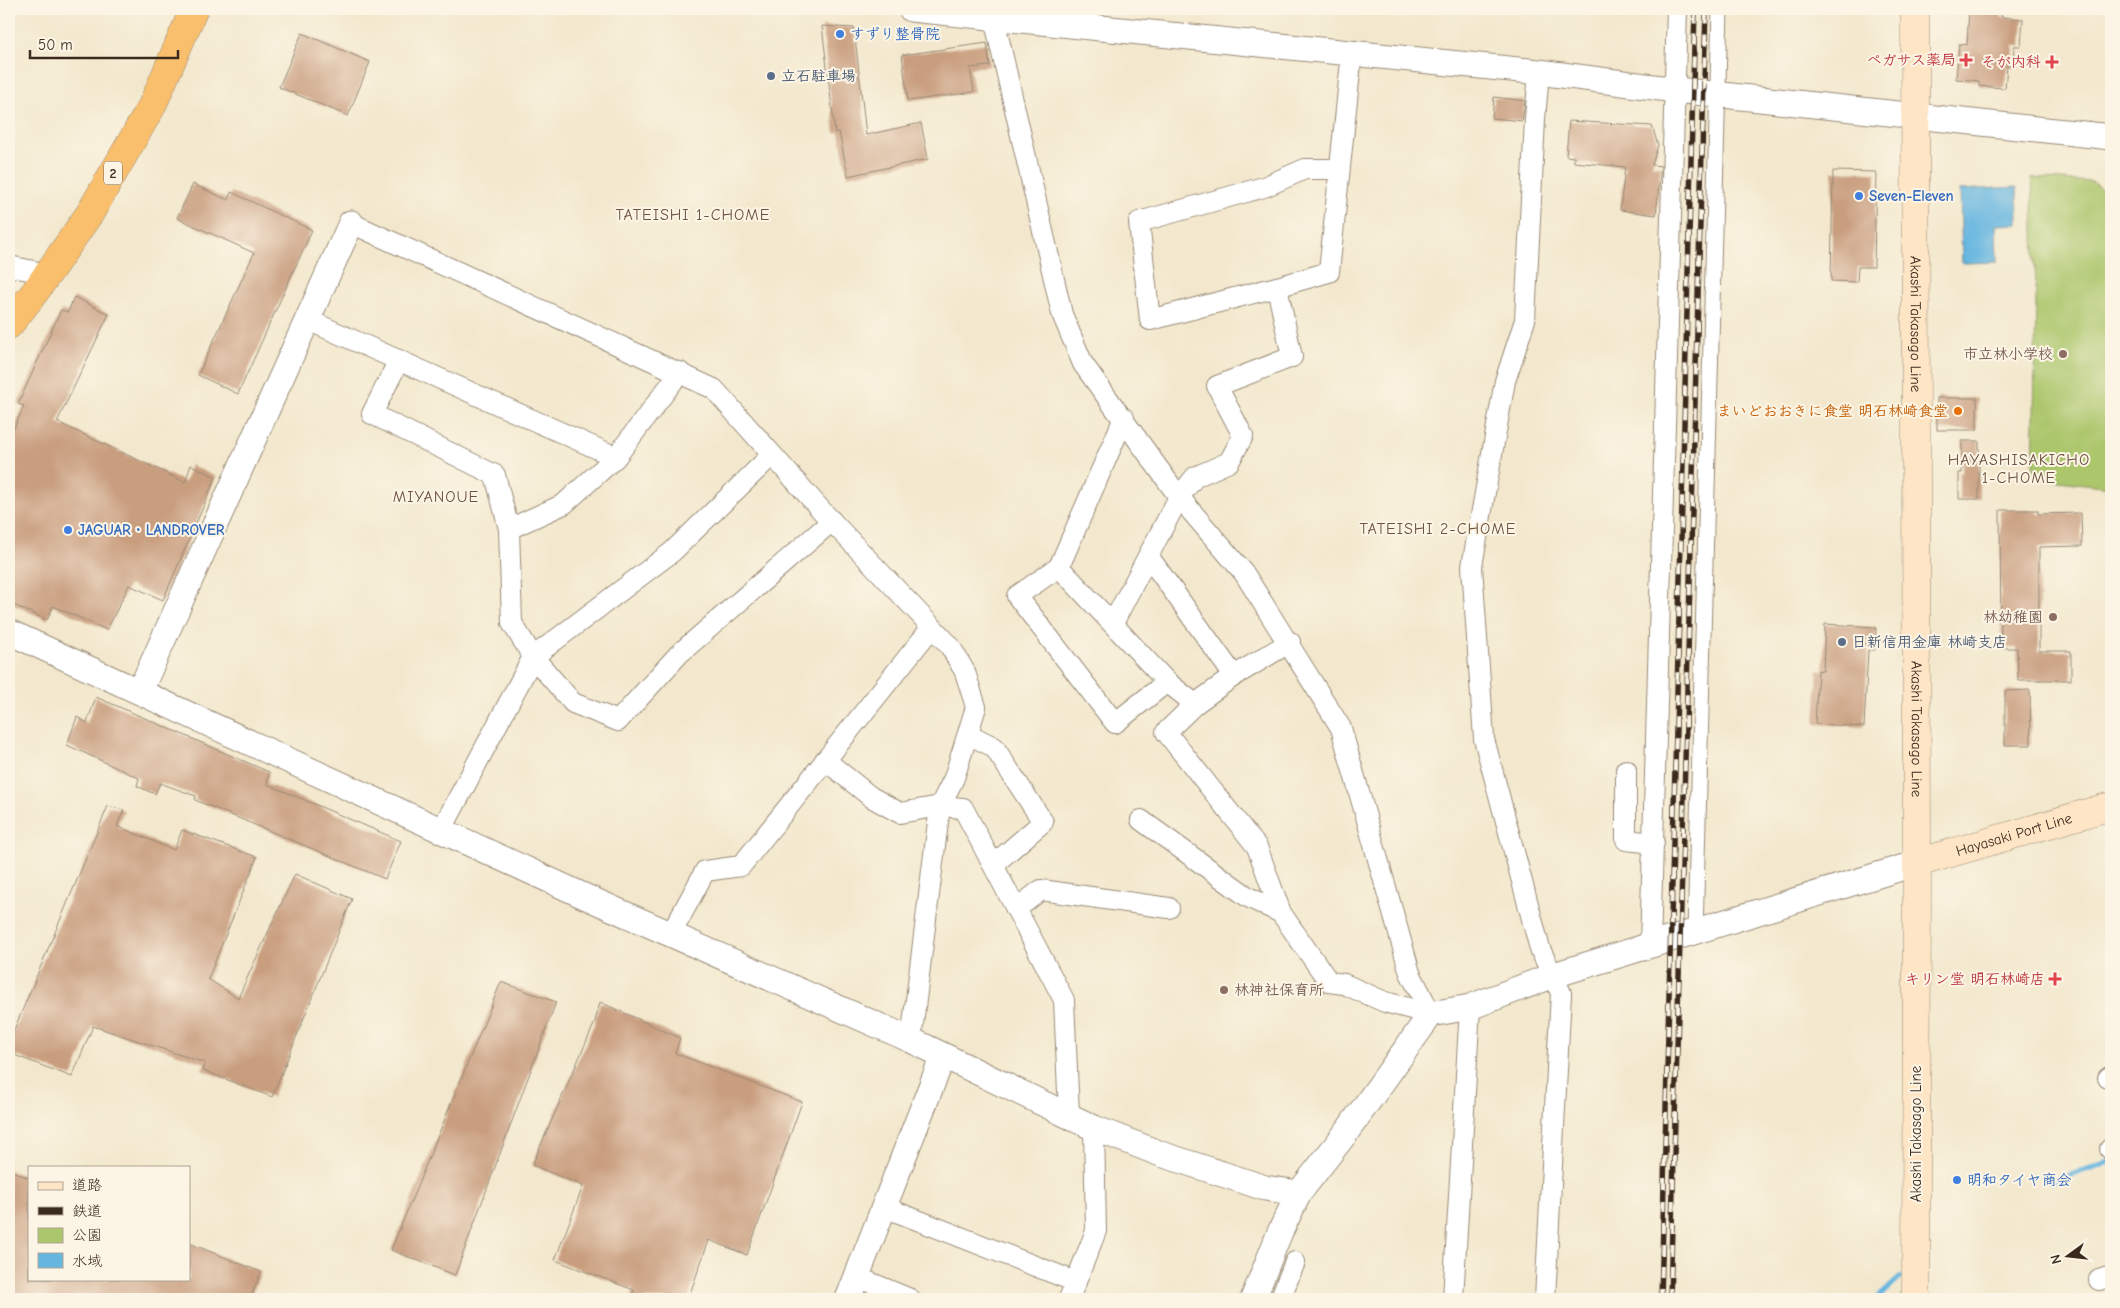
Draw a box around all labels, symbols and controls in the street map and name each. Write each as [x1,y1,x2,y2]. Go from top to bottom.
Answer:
place label: すずり整骨院 [850,25,940,43]
scale bar [30,28,178,60]
marker: すずり整骨院 [834,28,846,40]
text: 50 m [38,36,73,54]
place label: ペガサス薬局 [1867,51,1956,69]
place label: そが内科 [1981,53,2041,71]
marker: ペガサス薬局 [1960,54,1972,66]
marker: そが内科 [2045,55,2059,69]
place label: 立石駐車場 [781,67,856,85]
marker: 立石駐車場 [765,70,777,82]
road number: 2 [104,162,122,184]
place label: Seven-Eleven [1869,187,1954,205]
marker: Seven-Eleven [1853,190,1865,202]
district label: TATEISHI 1-CHOME [616,206,770,224]
street label: Akashi Takasago Line [1907,256,1925,393]
place label: 市立林小学校 [1963,345,2053,363]
marker: 市立林小学校 [2057,348,2069,360]
place label: まいどおおきに食堂 明石林崎食堂 [1717,402,1948,420]
marker: まいどおおきに食堂 明石林崎食堂 [1952,405,1964,417]
district label: HAYASHISAKICHO 1-CHOME [1948,451,2090,487]
district label: MIYANOUE [393,488,479,506]
district label: TATEISHI 2-CHOME [1360,520,1516,538]
place label: JAGUAR・LANDROVER [78,521,225,539]
marker: JAGUAR・LANDROVER [62,524,74,536]
place label: 林幼稚園 [1983,608,2043,626]
marker: 林幼稚園 [2047,611,2059,623]
place label: 日新信用金庫 林崎支店 [1852,633,2007,651]
marker: 日新信用金庫 林崎支店 [1836,636,1848,648]
street label: Akashi Takasago Line [1908,661,1926,798]
street label: Hayasaki Port Line [1954,809,2075,860]
place label: キリン堂 明石林崎店 [1905,970,2045,988]
marker: キリン堂 明石林崎店 [2049,973,2061,985]
place label: 林神社保育所 [1234,981,1324,999]
marker: 林神社保育所 [1218,984,1230,996]
street label: Akashi Takasago Line [1907,1065,1925,1202]
legend [28,1166,190,1280]
place label: 明和タイヤ商会 [1967,1171,2071,1189]
marker: 明和タイヤ商会 [1951,1174,1963,1186]
text: 道路 [72,1176,102,1194]
text: 鉄道 [72,1202,102,1220]
text: 公園 [72,1226,102,1244]
north arrow [2042,1230,2092,1280]
text: 水域 [72,1252,102,1270]
text: N [2047,1253,2065,1266]

